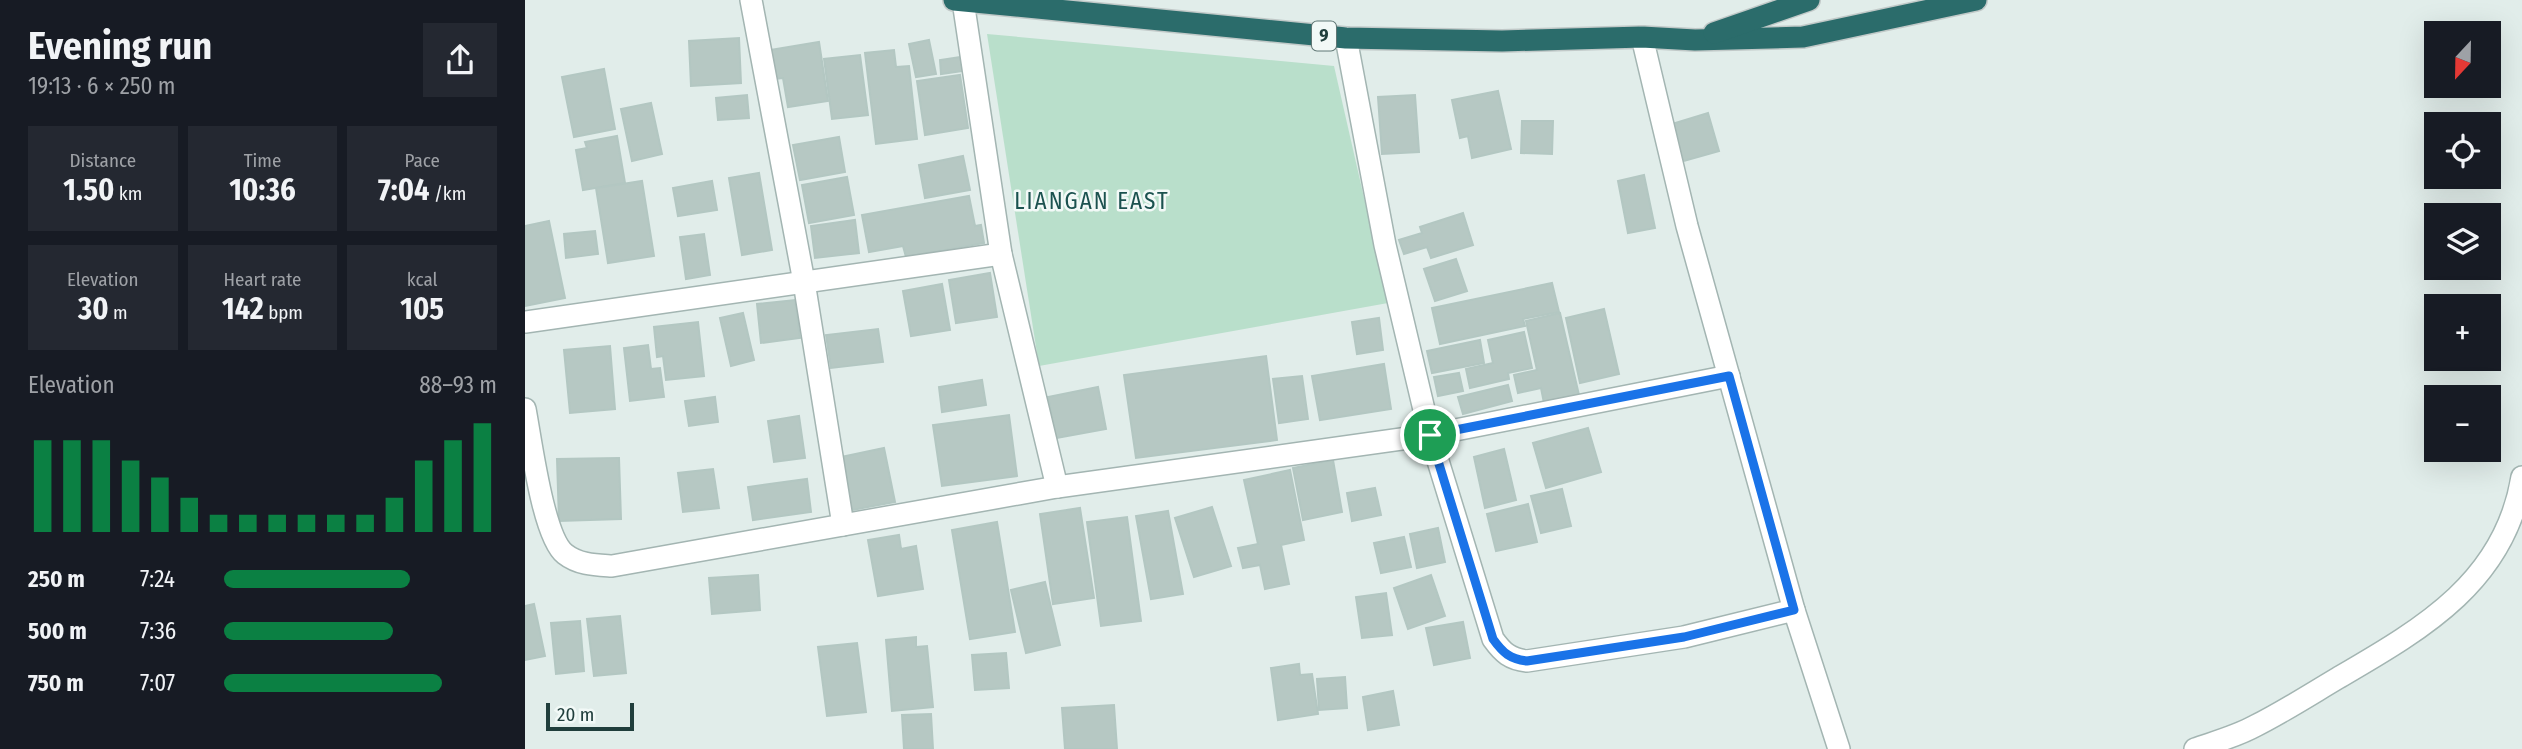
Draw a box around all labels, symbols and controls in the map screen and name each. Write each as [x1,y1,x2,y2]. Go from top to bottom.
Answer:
north arrow [2424,21,2501,98]
map controls [2424,21,2501,462]
road number: 9 [1312,22,1336,51]
text: Evening run [28,23,212,69]
button: share [423,23,497,97]
text: 19:13 · 6 × 250 m [28,72,176,100]
button: locate [2424,112,2501,189]
text: Distance [70,149,136,172]
text: Time [244,149,281,172]
text: Pace [404,149,440,172]
text: 1.50 [63,172,114,208]
text: 10:36 [229,172,296,208]
text: 7:04 [378,172,429,208]
text: km [114,182,142,205]
text: /km [429,182,466,205]
district label: LIANGAN EAST [1014,187,1170,215]
button: layers [2424,203,2501,280]
text: Elevation [67,268,139,291]
text: Heart rate [223,268,302,291]
text: kcal [407,268,438,291]
text: 30 [78,291,109,327]
text: 142 [222,291,264,327]
text: 105 [400,291,444,327]
button: + [2424,294,2501,371]
text: m [109,301,128,324]
text: bpm [264,301,303,324]
text: Elevation [28,371,115,399]
text: 88–93 m [419,371,497,399]
button: − [2424,385,2501,462]
pin [1400,405,1460,465]
icon: arrive [1411,416,1449,454]
text: 250 m [28,565,85,593]
text: 7:24 [140,565,175,593]
text: 500 m [28,617,87,645]
text: 7:36 [140,617,176,645]
text: 750 m [28,669,84,697]
text: 7:07 [140,669,175,697]
scale bar [546,700,633,732]
text: 20 m [557,703,594,726]

